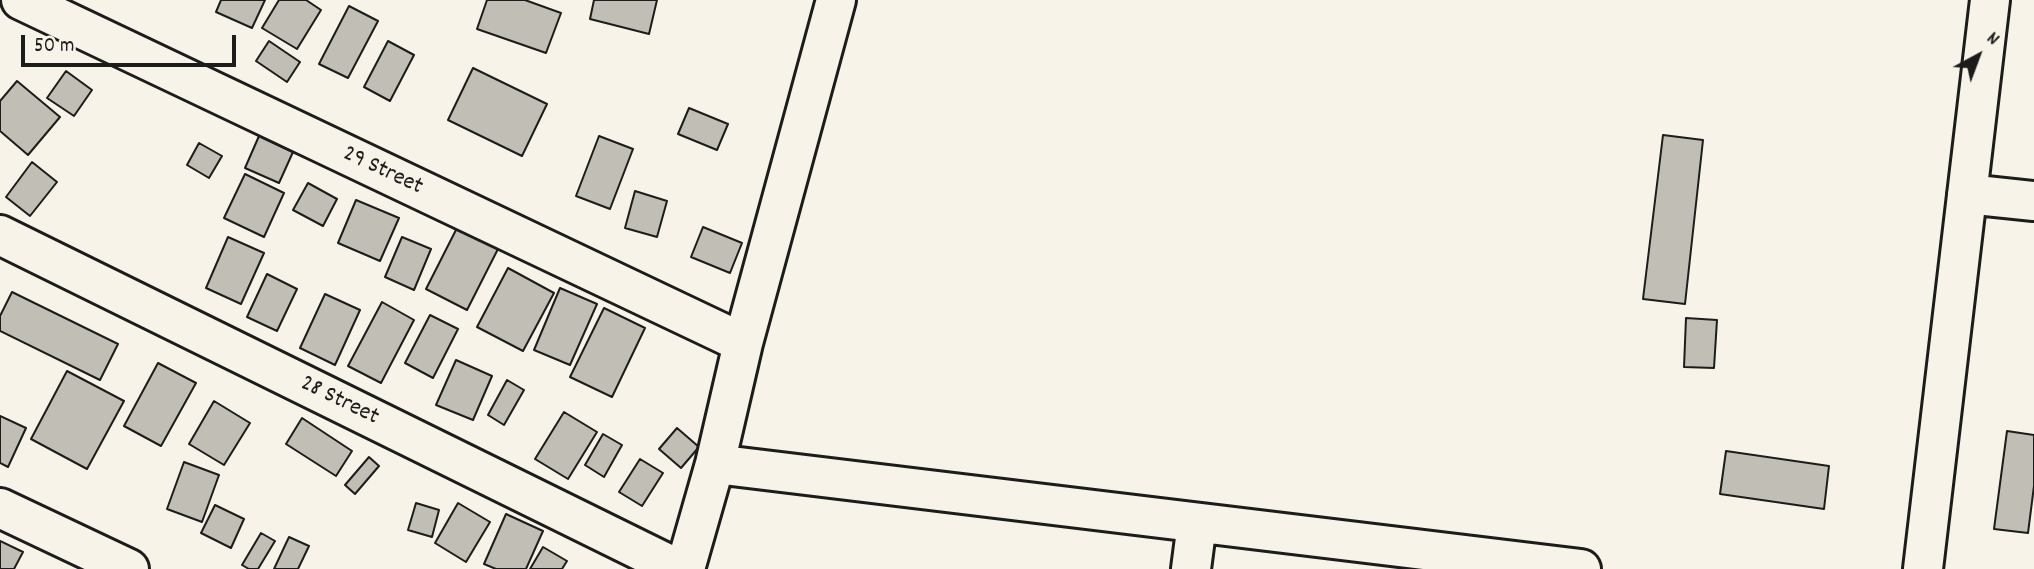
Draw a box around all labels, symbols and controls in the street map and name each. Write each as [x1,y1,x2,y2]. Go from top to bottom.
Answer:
scale bar [24,21,240,65]
north arrow [1943,21,2013,91]
text: N [1980,26,2004,53]
text: 50 m [34,32,74,62]
street label: 29 Street [337,141,427,203]
street label: 28 Street [295,371,383,433]

